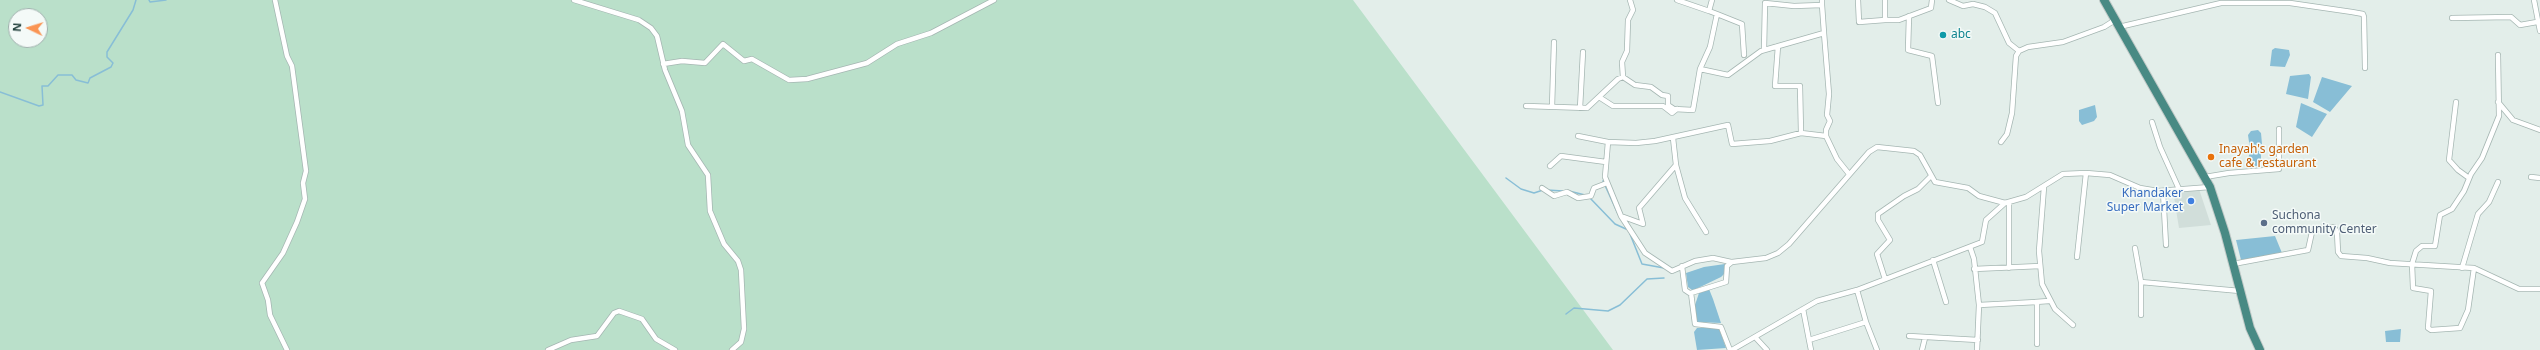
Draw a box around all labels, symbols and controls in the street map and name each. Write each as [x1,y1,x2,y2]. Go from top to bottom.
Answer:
north arrow [8,8,48,48]
text: N [9,22,24,32]
place label: abc [1951,28,1971,42]
marker: abc [1938,30,1948,40]
place label: Inayah's garden cafe & restaurant [2219,143,2316,171]
marker: Inayah's garden cafe & restaurant [2206,152,2216,162]
place label: Khandaker Super Market [2107,187,2183,215]
marker: Khandaker Super Market [2186,196,2196,206]
place label: Suchona community Center [2272,209,2377,237]
marker: Suchona community Center [2259,218,2269,228]

